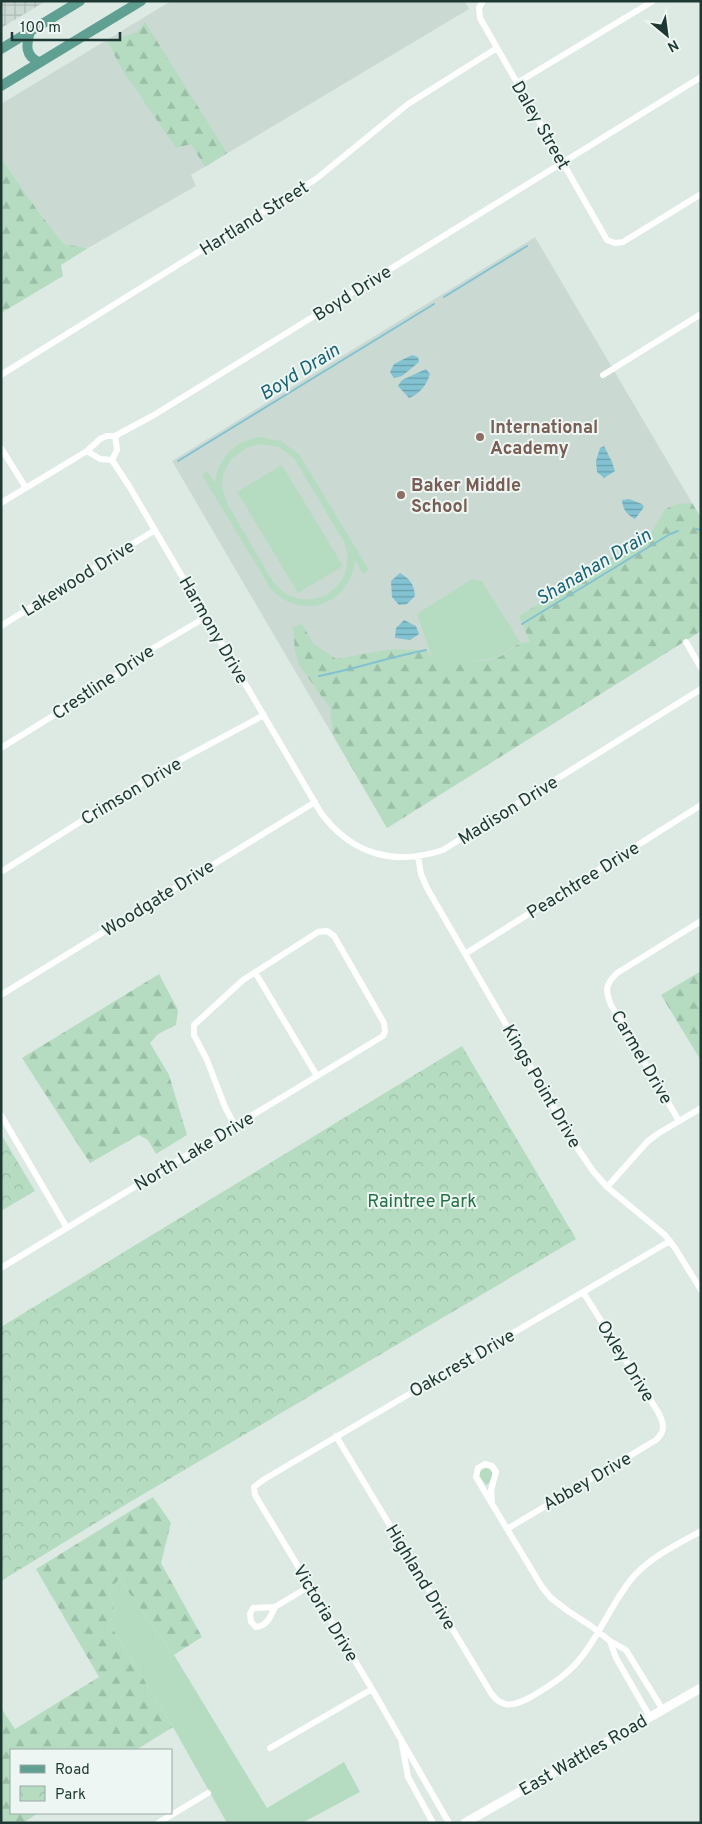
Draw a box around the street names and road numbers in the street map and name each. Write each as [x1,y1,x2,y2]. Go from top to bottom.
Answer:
street label: Daley Street [505,77,574,174]
street label: Hartland Street [196,177,314,262]
street label: Boyd Drive [309,261,396,327]
street label: Lakewood Drive [18,535,139,623]
street label: Harmony Drive [173,573,253,689]
street label: Crestline Drive [48,641,159,726]
street label: Crimson Drive [77,753,186,831]
street label: Madison Drive [455,771,563,851]
street label: Peachtree Drive [523,837,645,925]
street label: Woodgate Drive [98,856,219,943]
street label: Carmel Drive [604,1007,677,1109]
street label: Kings Point Drive [496,1021,585,1153]
street label: North Lake Drive [131,1107,259,1197]
street label: Oxley Drive [591,1317,659,1407]
street label: Oakcrest Drive [406,1325,520,1404]
street label: Abbey Drive [539,1448,636,1517]
street label: Highland Drive [379,1521,460,1635]
street label: Victoria Drive [287,1561,363,1667]
street label: East Wattles Road [515,1710,652,1802]

